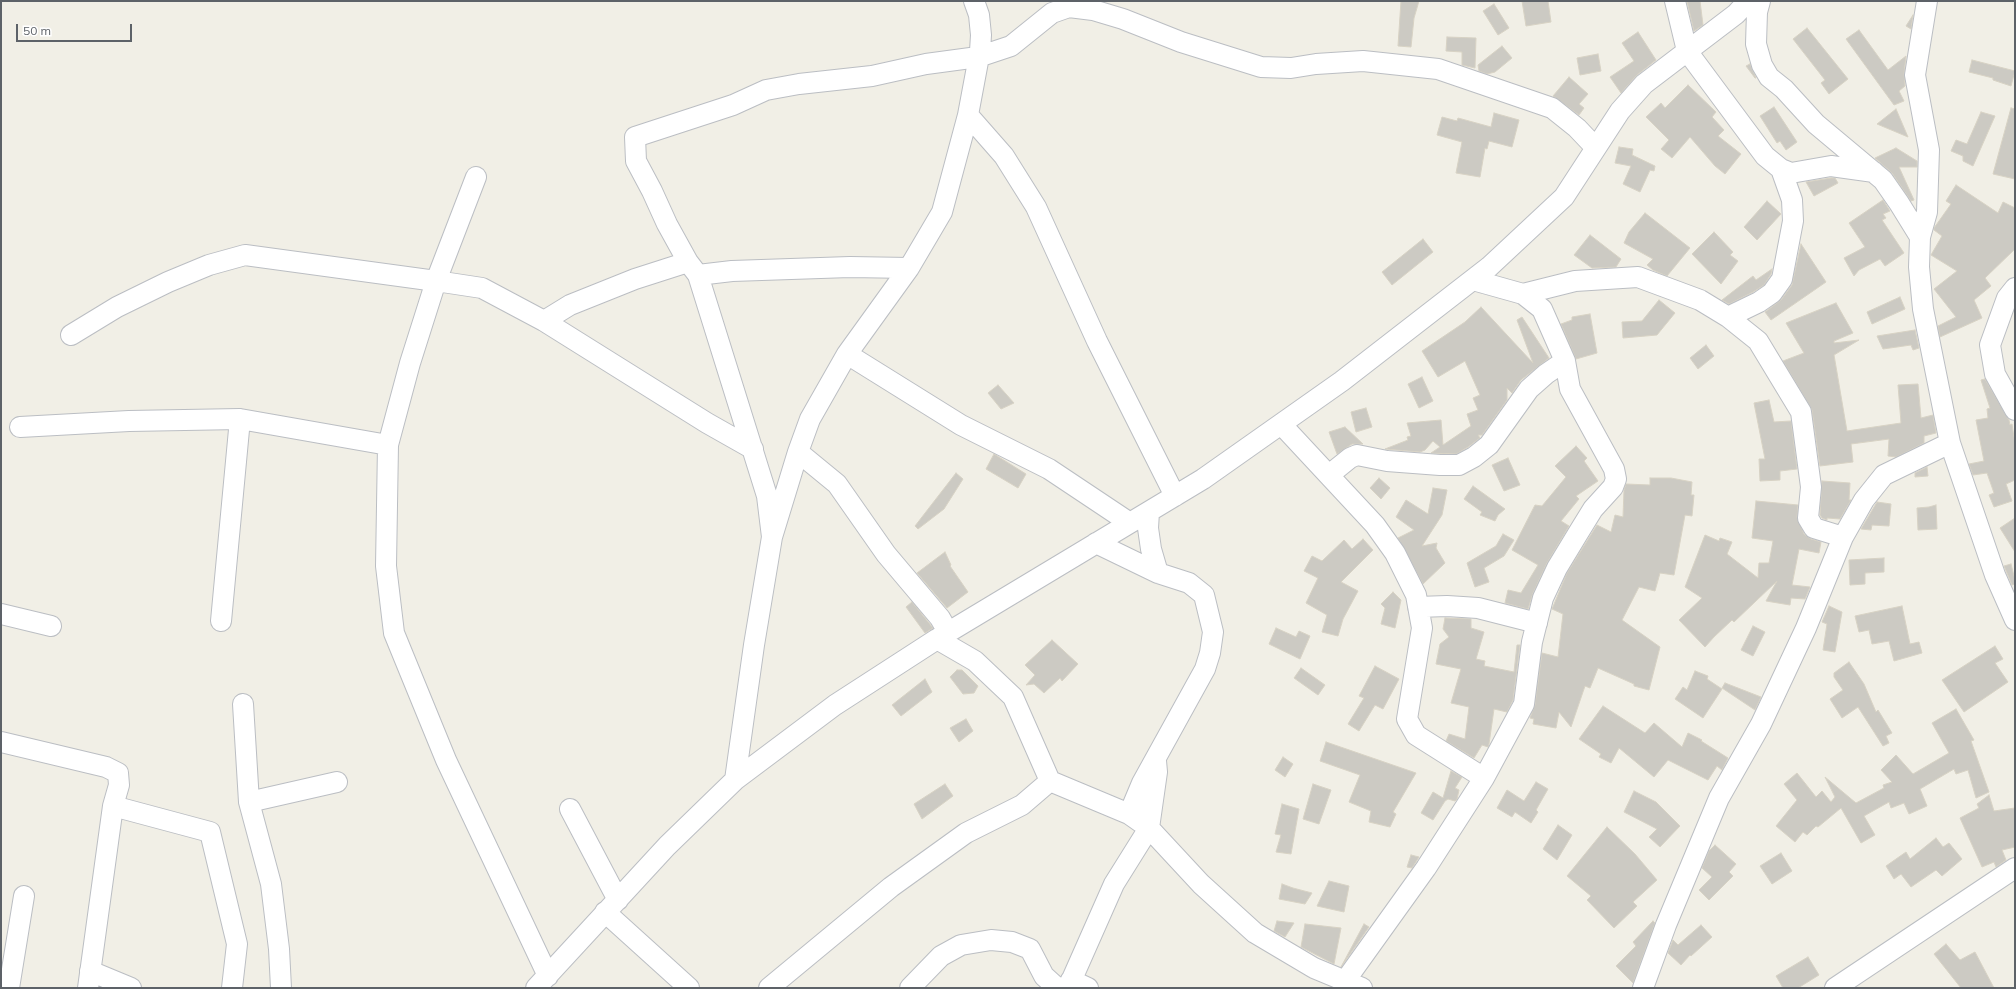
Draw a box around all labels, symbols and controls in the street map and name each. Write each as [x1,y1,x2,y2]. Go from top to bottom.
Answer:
scale bar [18,16,134,42]
text: 50 m [23,23,51,38]

